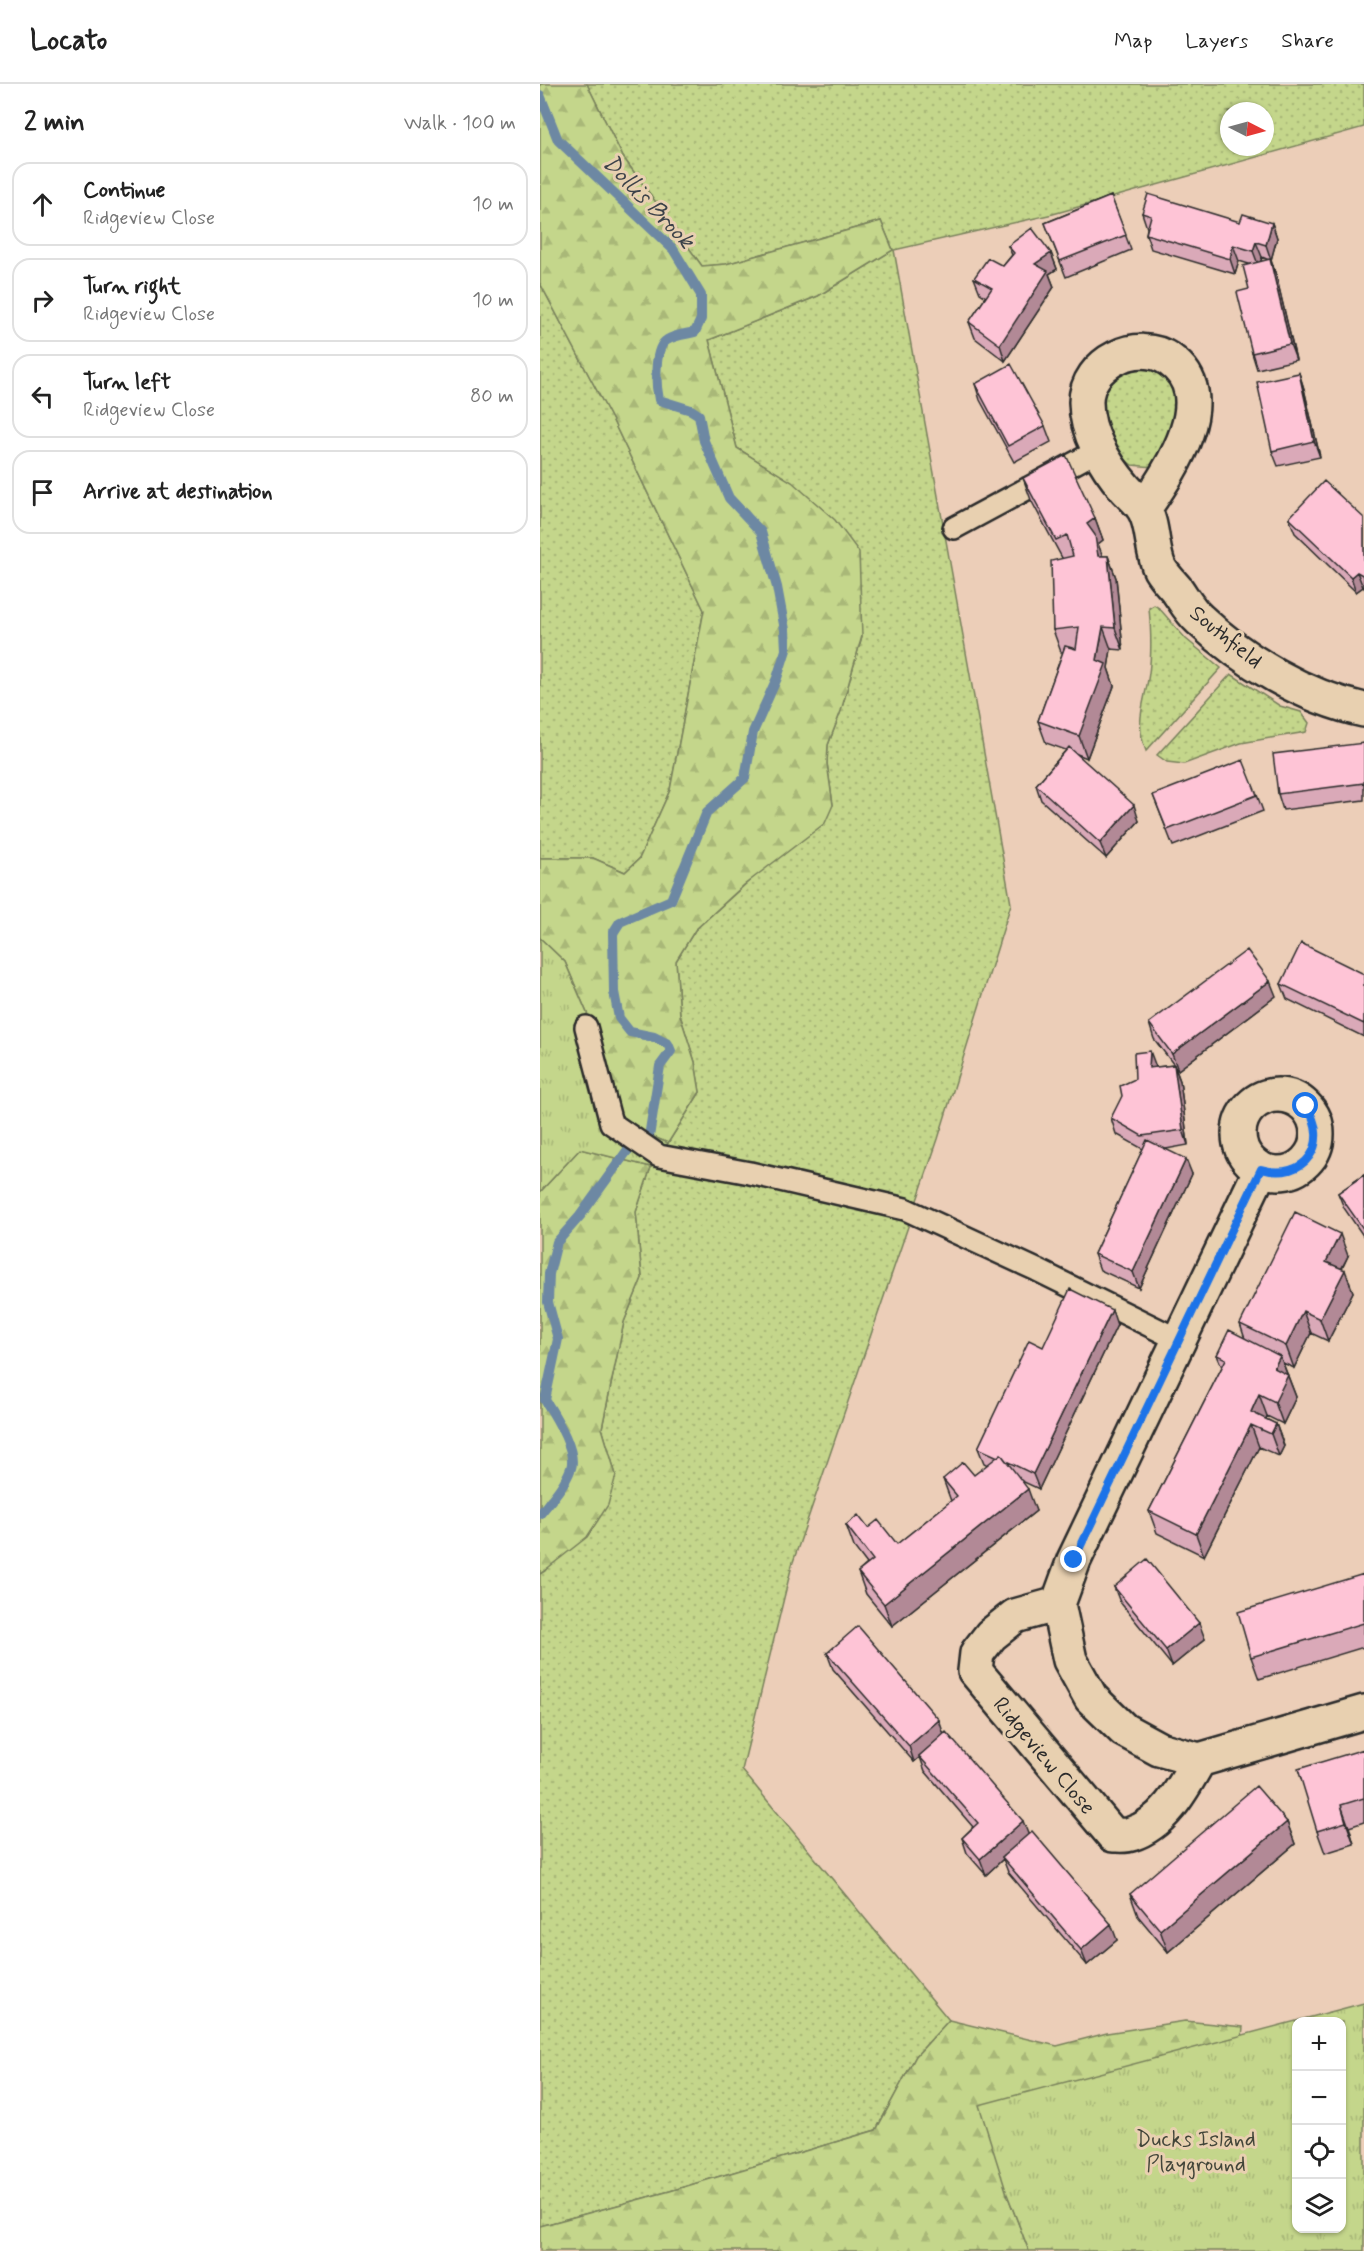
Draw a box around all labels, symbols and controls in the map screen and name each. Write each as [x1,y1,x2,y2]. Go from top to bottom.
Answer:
text: Locato [30,23,107,60]
text: Map [1114,27,1152,55]
text: Layers [1185,27,1248,55]
text: Share [1281,27,1334,55]
north arrow [1220,102,1274,156]
text: 2 min [24,106,85,140]
text: Walk · 100 m [404,110,516,137]
water label: Dollis Brook [595,148,702,257]
text: Continue [83,177,165,205]
icon: ahead [26,188,59,221]
text: 10 m [472,191,514,218]
text: Ridgeview Close [83,205,215,232]
text: Turn right [83,273,181,301]
icon: right [26,284,59,317]
text: 10 m [472,287,514,314]
text: Ridgeview Close [83,301,215,328]
text: Turn left [83,369,171,397]
icon: left [26,380,59,413]
text: 80 m [470,383,514,410]
text: Ridgeview Close [83,397,215,424]
icon: arrive [26,476,59,509]
text: Arrive at destination [83,478,273,506]
street label: Southfield [1184,600,1268,675]
route start [1292,1092,1318,1118]
route end [1060,1546,1086,1572]
street label: Ridgeview Close [984,1692,1101,1823]
map controls [1292,2017,1346,2233]
button: + [1292,2017,1346,2071]
button: − [1292,2071,1346,2125]
button: locate [1292,2125,1346,2179]
park label: Ducks Island Playground [1136,2126,1256,2180]
button: layers [1292,2179,1346,2233]

